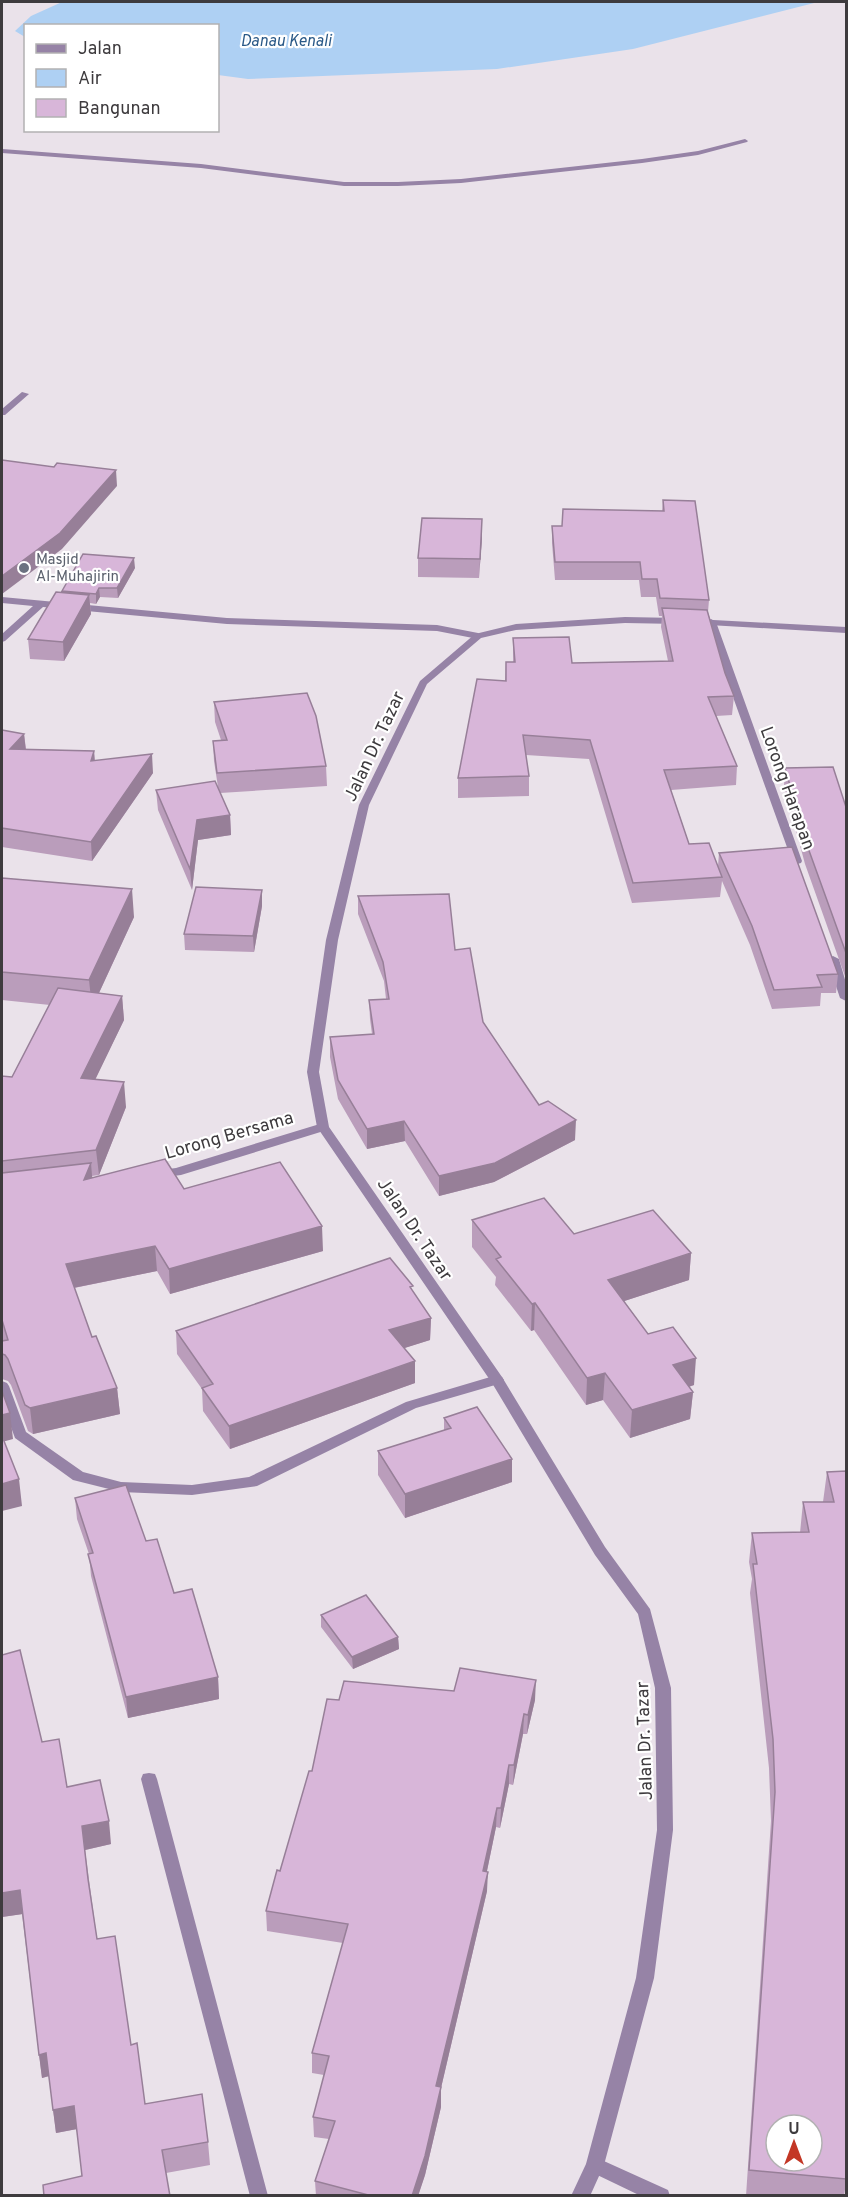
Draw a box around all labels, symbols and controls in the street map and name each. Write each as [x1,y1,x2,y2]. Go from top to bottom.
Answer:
legend [24,24,219,132]
water label: Danau Kenali [240,32,333,52]
text: Jalan [78,38,122,61]
text: Air [78,68,102,91]
text: Bangunan [78,98,161,121]
place label: Masjid Al-Muhajirin [36,551,119,587]
marker: Masjid Al-Muhajirin [17,561,31,575]
street label: Jalan Dr. Tazar [340,688,411,805]
street label: Lorong Harapan [754,724,820,853]
street label: Lorong Bersama [162,1107,296,1166]
street label: Jalan Dr. Tazar [371,1174,457,1286]
street label: Jalan Dr. Tazar [632,1681,659,1801]
north arrow [764,2113,824,2173]
text: U [788,2120,800,2140]

